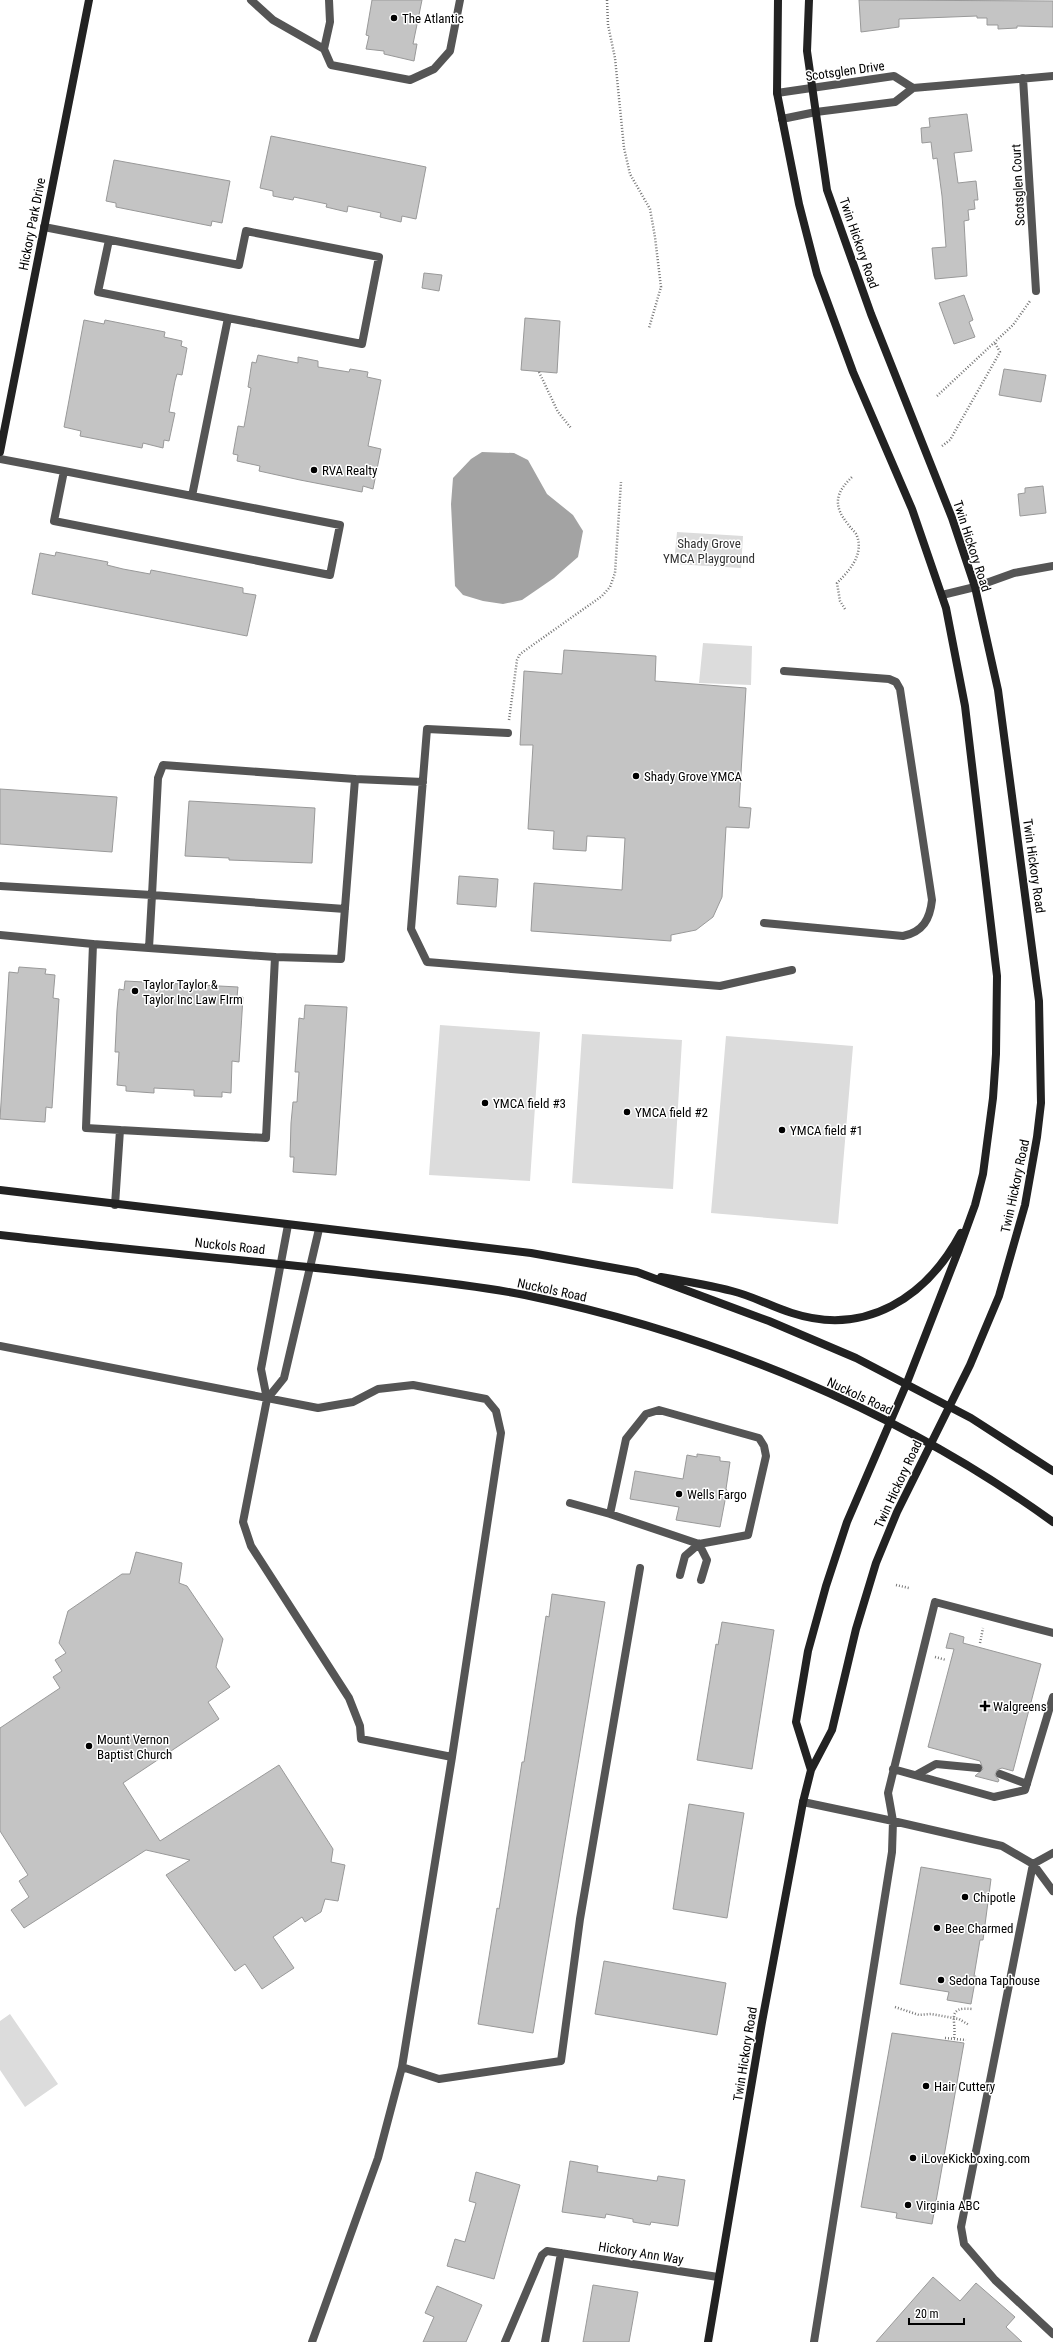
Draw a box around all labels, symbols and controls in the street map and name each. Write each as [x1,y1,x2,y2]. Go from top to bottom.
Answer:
place label: The Atlantic [402,11,464,26]
marker: The Atlantic [389,13,399,23]
street label: Scotsglen Drive [804,58,886,84]
street label: Scotsglen Court [1008,143,1028,226]
street label: Hickory Park Drive [16,176,48,272]
street label: Twin Hickory Road [836,196,882,290]
place label: RVA Realty [322,463,378,478]
marker: RVA Realty [309,465,319,475]
street label: Twin Hickory Road [950,498,994,594]
park label: Shady Grove YMCA Playground [663,536,755,566]
place label: Shady Grove YMCA [644,769,743,784]
marker: Shady Grove YMCA [631,771,641,781]
street label: Twin Hickory Road [1020,818,1048,914]
place label: Taylor Taylor & Taylor Inc Law FIrm [143,977,243,1007]
marker: Taylor Taylor & Taylor Inc Law FIrm [130,986,140,996]
place label: YMCA field #3 [493,1096,566,1111]
marker: YMCA field #3 [480,1098,490,1108]
place label: YMCA field #2 [635,1105,708,1120]
marker: YMCA field #2 [622,1107,632,1117]
place label: YMCA field #1 [790,1123,863,1138]
marker: YMCA field #1 [777,1125,787,1135]
street label: Twin Hickory Road [998,1138,1032,1234]
street label: Nuckols Road [194,1235,266,1257]
street label: Nuckols Road [516,1275,588,1305]
street label: Nuckols Road [825,1374,895,1418]
street label: Twin Hickory Road [871,1438,925,1530]
place label: Wells Fargo [687,1487,747,1502]
marker: Wells Fargo [674,1489,684,1499]
place label: Walgreens [993,1699,1047,1714]
marker: Walgreens [980,1701,990,1711]
place label: Mount Vernon Baptist Church [97,1732,172,1762]
marker: Mount Vernon Baptist Church [84,1741,94,1751]
place label: Chipotle [973,1890,1016,1905]
marker: Chipotle [960,1892,970,1902]
place label: Bee Charmed [945,1921,1013,1936]
marker: Bee Charmed [932,1923,942,1933]
place label: Sedona Taphouse [949,1973,1040,1988]
marker: Sedona Taphouse [936,1975,946,1985]
street label: Twin Hickory Road [730,2006,760,2102]
place label: Hair Cuttery [934,2079,996,2094]
marker: Hair Cuttery [921,2081,931,2091]
place label: iLoveKickboxing.com [921,2151,1030,2166]
marker: iLoveKickboxing.com [908,2153,918,2163]
place label: Virginia ABC [916,2198,980,2213]
marker: Virginia ABC [903,2200,913,2210]
street label: Hickory Ann Way [597,2239,685,2267]
scale bar [909,2300,964,2326]
text: 20 m [915,2307,939,2321]

